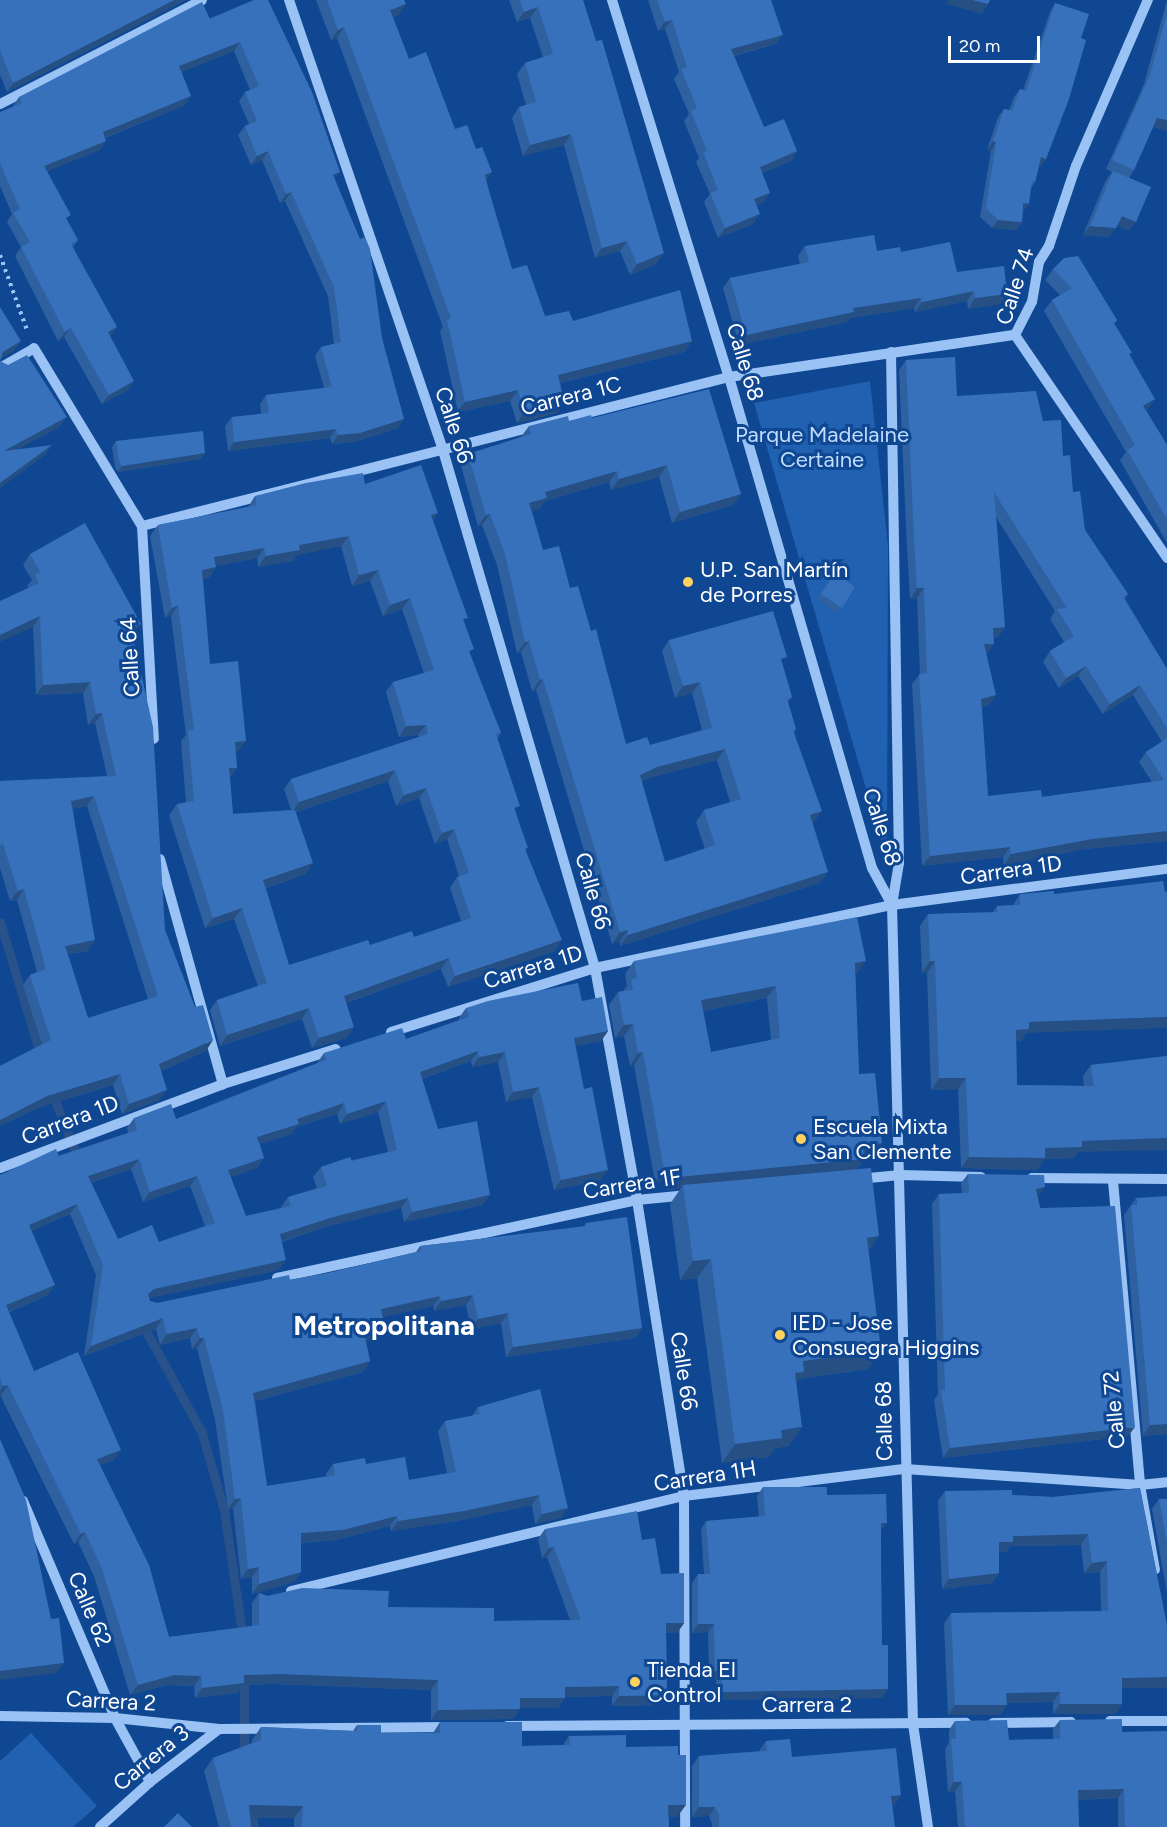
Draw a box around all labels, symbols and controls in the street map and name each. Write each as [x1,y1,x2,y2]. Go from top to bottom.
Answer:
scale bar [951,24,1042,62]
text: 20 m [959,35,1000,57]
street label: Calle 74 [990,244,1040,328]
street label: Calle 68 [721,320,769,404]
street label: Carrera 1C [518,371,624,421]
street label: Calle 66 [429,383,479,467]
park label: Parque Madelaine Certaine [735,421,909,472]
place label: U.P. San Martín de Porres [700,556,848,608]
marker: U.P. San Martín de Porres [681,575,695,589]
street label: Calle 64 [115,616,145,698]
street label: Calle 68 [857,785,907,869]
street label: Calle 66 [569,849,617,933]
street label: Carrera 1D [959,850,1063,890]
street label: Carrera 1D [480,939,586,995]
street label: Carrera 1D [18,1089,122,1151]
place label: Escuela Mixta San Clemente [813,1113,951,1164]
marker: Escuela Mixta San Clemente [794,1132,808,1146]
street label: Carrera 1F [581,1163,683,1205]
district label: Metropolitana [293,1308,475,1342]
place label: IED - Jose Consuegra Higgins [792,1309,980,1360]
marker: IED - Jose Consuegra Higgins [773,1328,787,1342]
street label: Calle 66 [665,1330,703,1412]
street label: Calle 72 [1097,1370,1131,1450]
street label: Calle 68 [870,1381,898,1461]
street label: Carrera 1H [652,1455,758,1497]
street label: Calle 62 [62,1568,118,1650]
place label: Tienda El Control [647,1656,736,1708]
marker: Tienda El Control [628,1675,642,1689]
street label: Carrera 2 [65,1685,157,1717]
street label: Carrera 2 [762,1692,852,1718]
street label: Carrera 3 [108,1719,194,1797]

